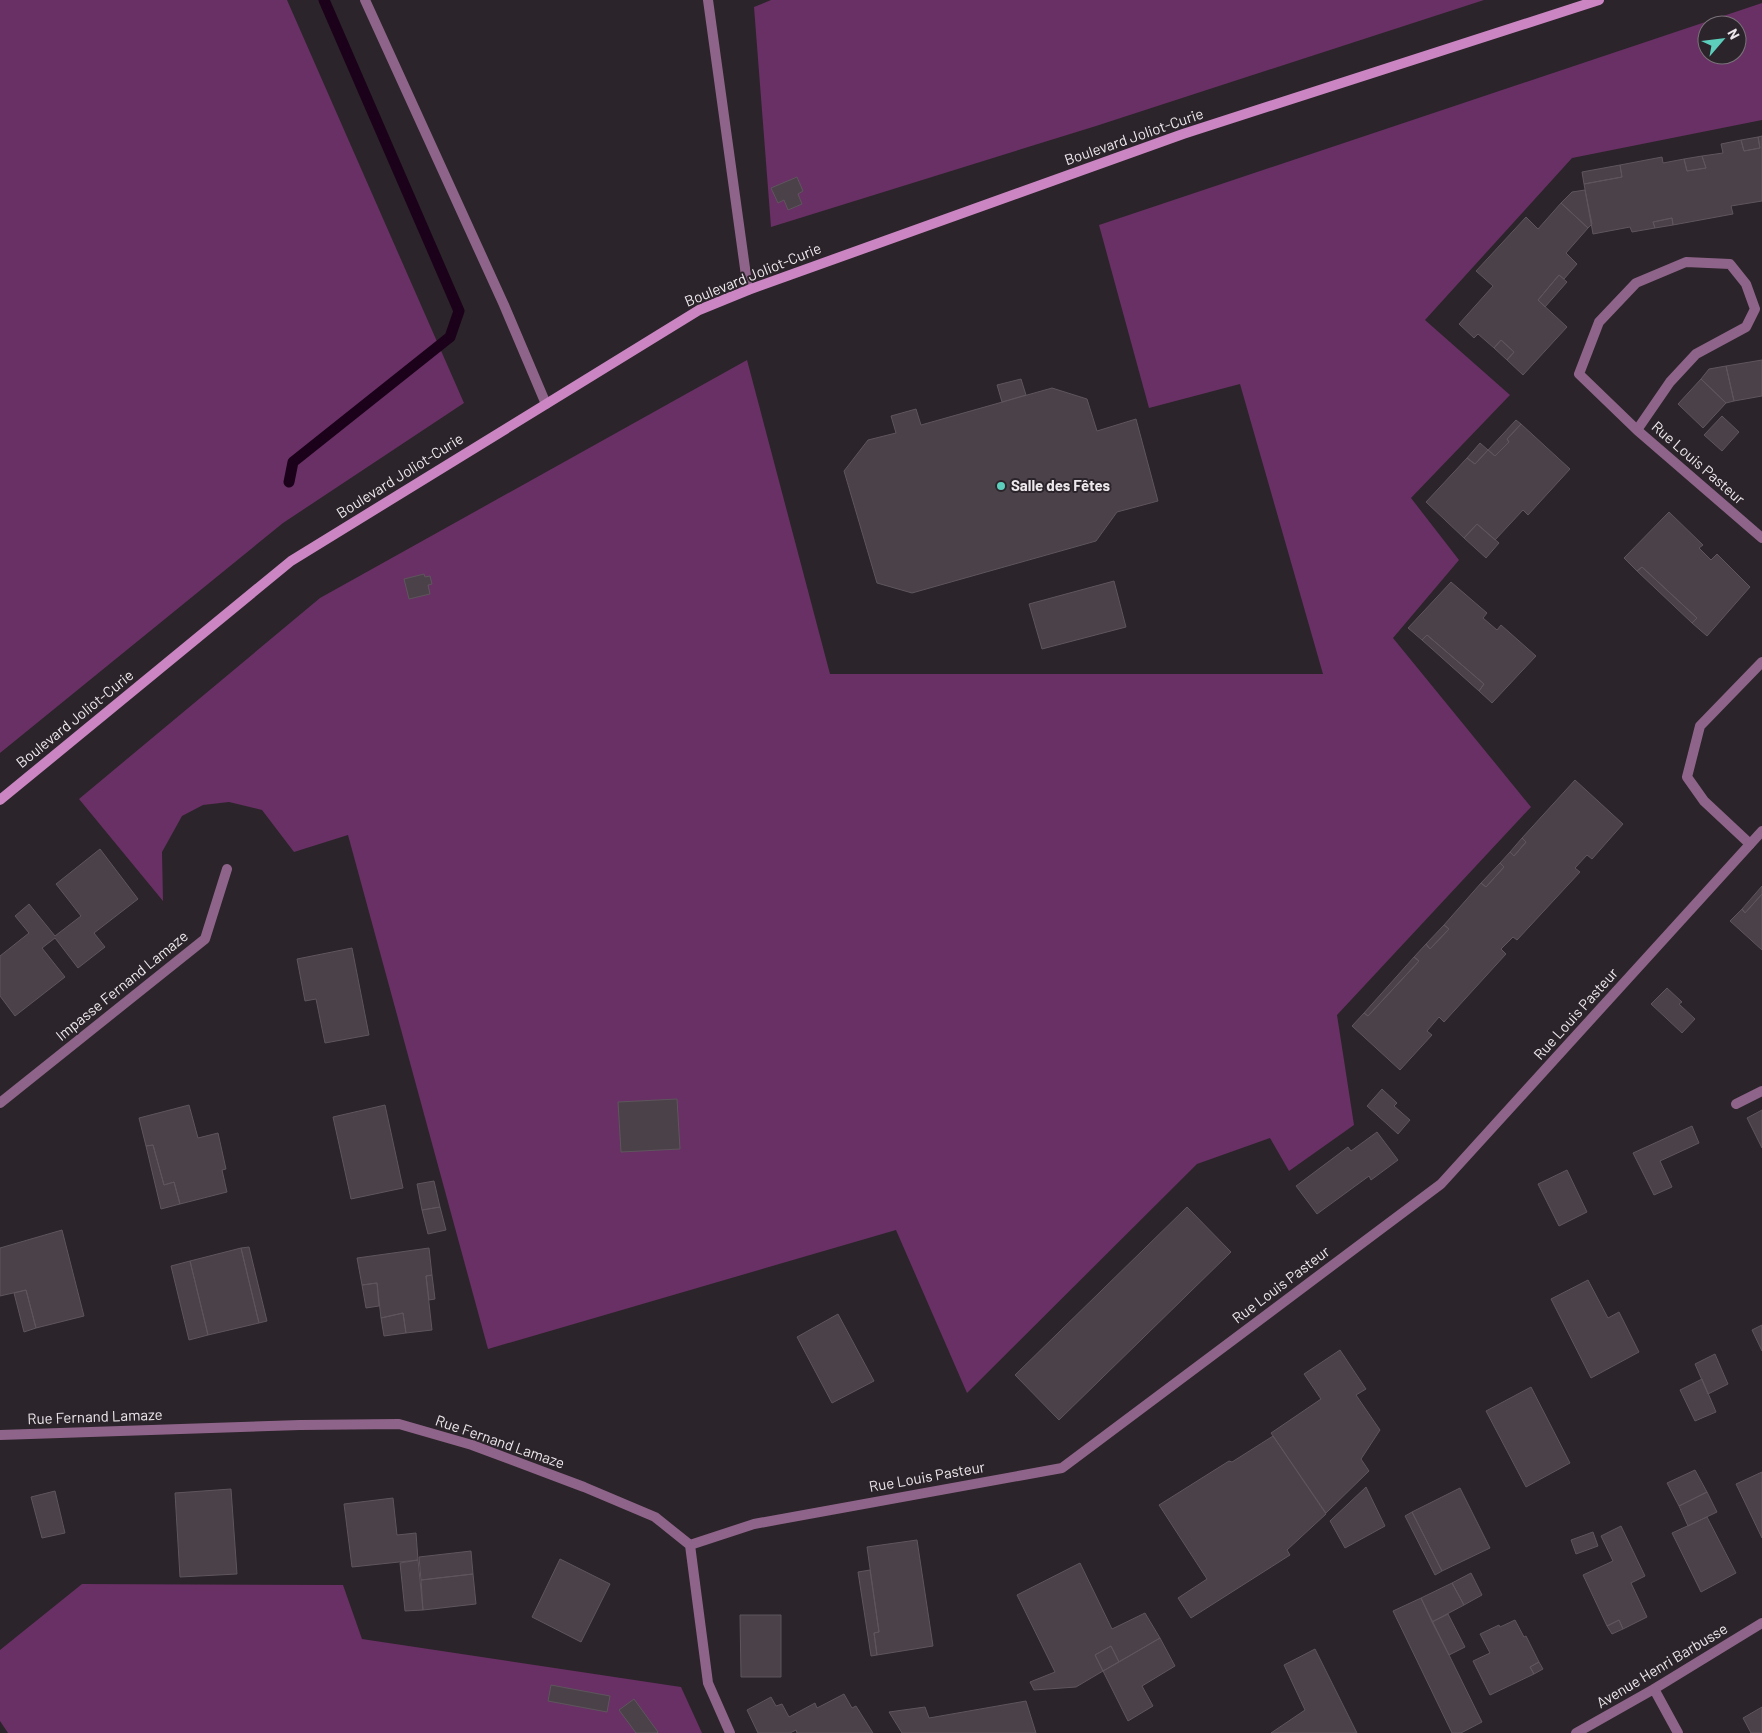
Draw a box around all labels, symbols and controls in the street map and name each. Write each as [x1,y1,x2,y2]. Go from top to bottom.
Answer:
north arrow [1697,15,1747,65]
text: N [1724,26,1744,42]
street label: Boulevard Joliot-Curie [1062,104,1206,168]
street label: Boulevard Joliot-Curie [682,238,824,310]
street label: Rue Louis Pasteur [1648,417,1749,508]
street label: Boulevard Joliot-Curie [333,429,466,521]
place label: Salle des Fêtes [1011,476,1111,494]
marker: Salle des Fêtes [995,480,1007,492]
street label: Boulevard Joliot-Curie [12,665,137,771]
street label: Impasse Fernand Lamaze [52,926,191,1044]
street label: Rue Louis Pasteur [1529,963,1622,1063]
street label: Rue Louis Pasteur [1228,1241,1333,1327]
street label: Rue Fernand Lamaze [27,1405,163,1427]
street label: Rue Fernand Lamaze [433,1410,567,1472]
street label: Rue Louis Pasteur [867,1457,987,1495]
street label: Avenue Henri Barbusse [1593,1619,1730,1711]

